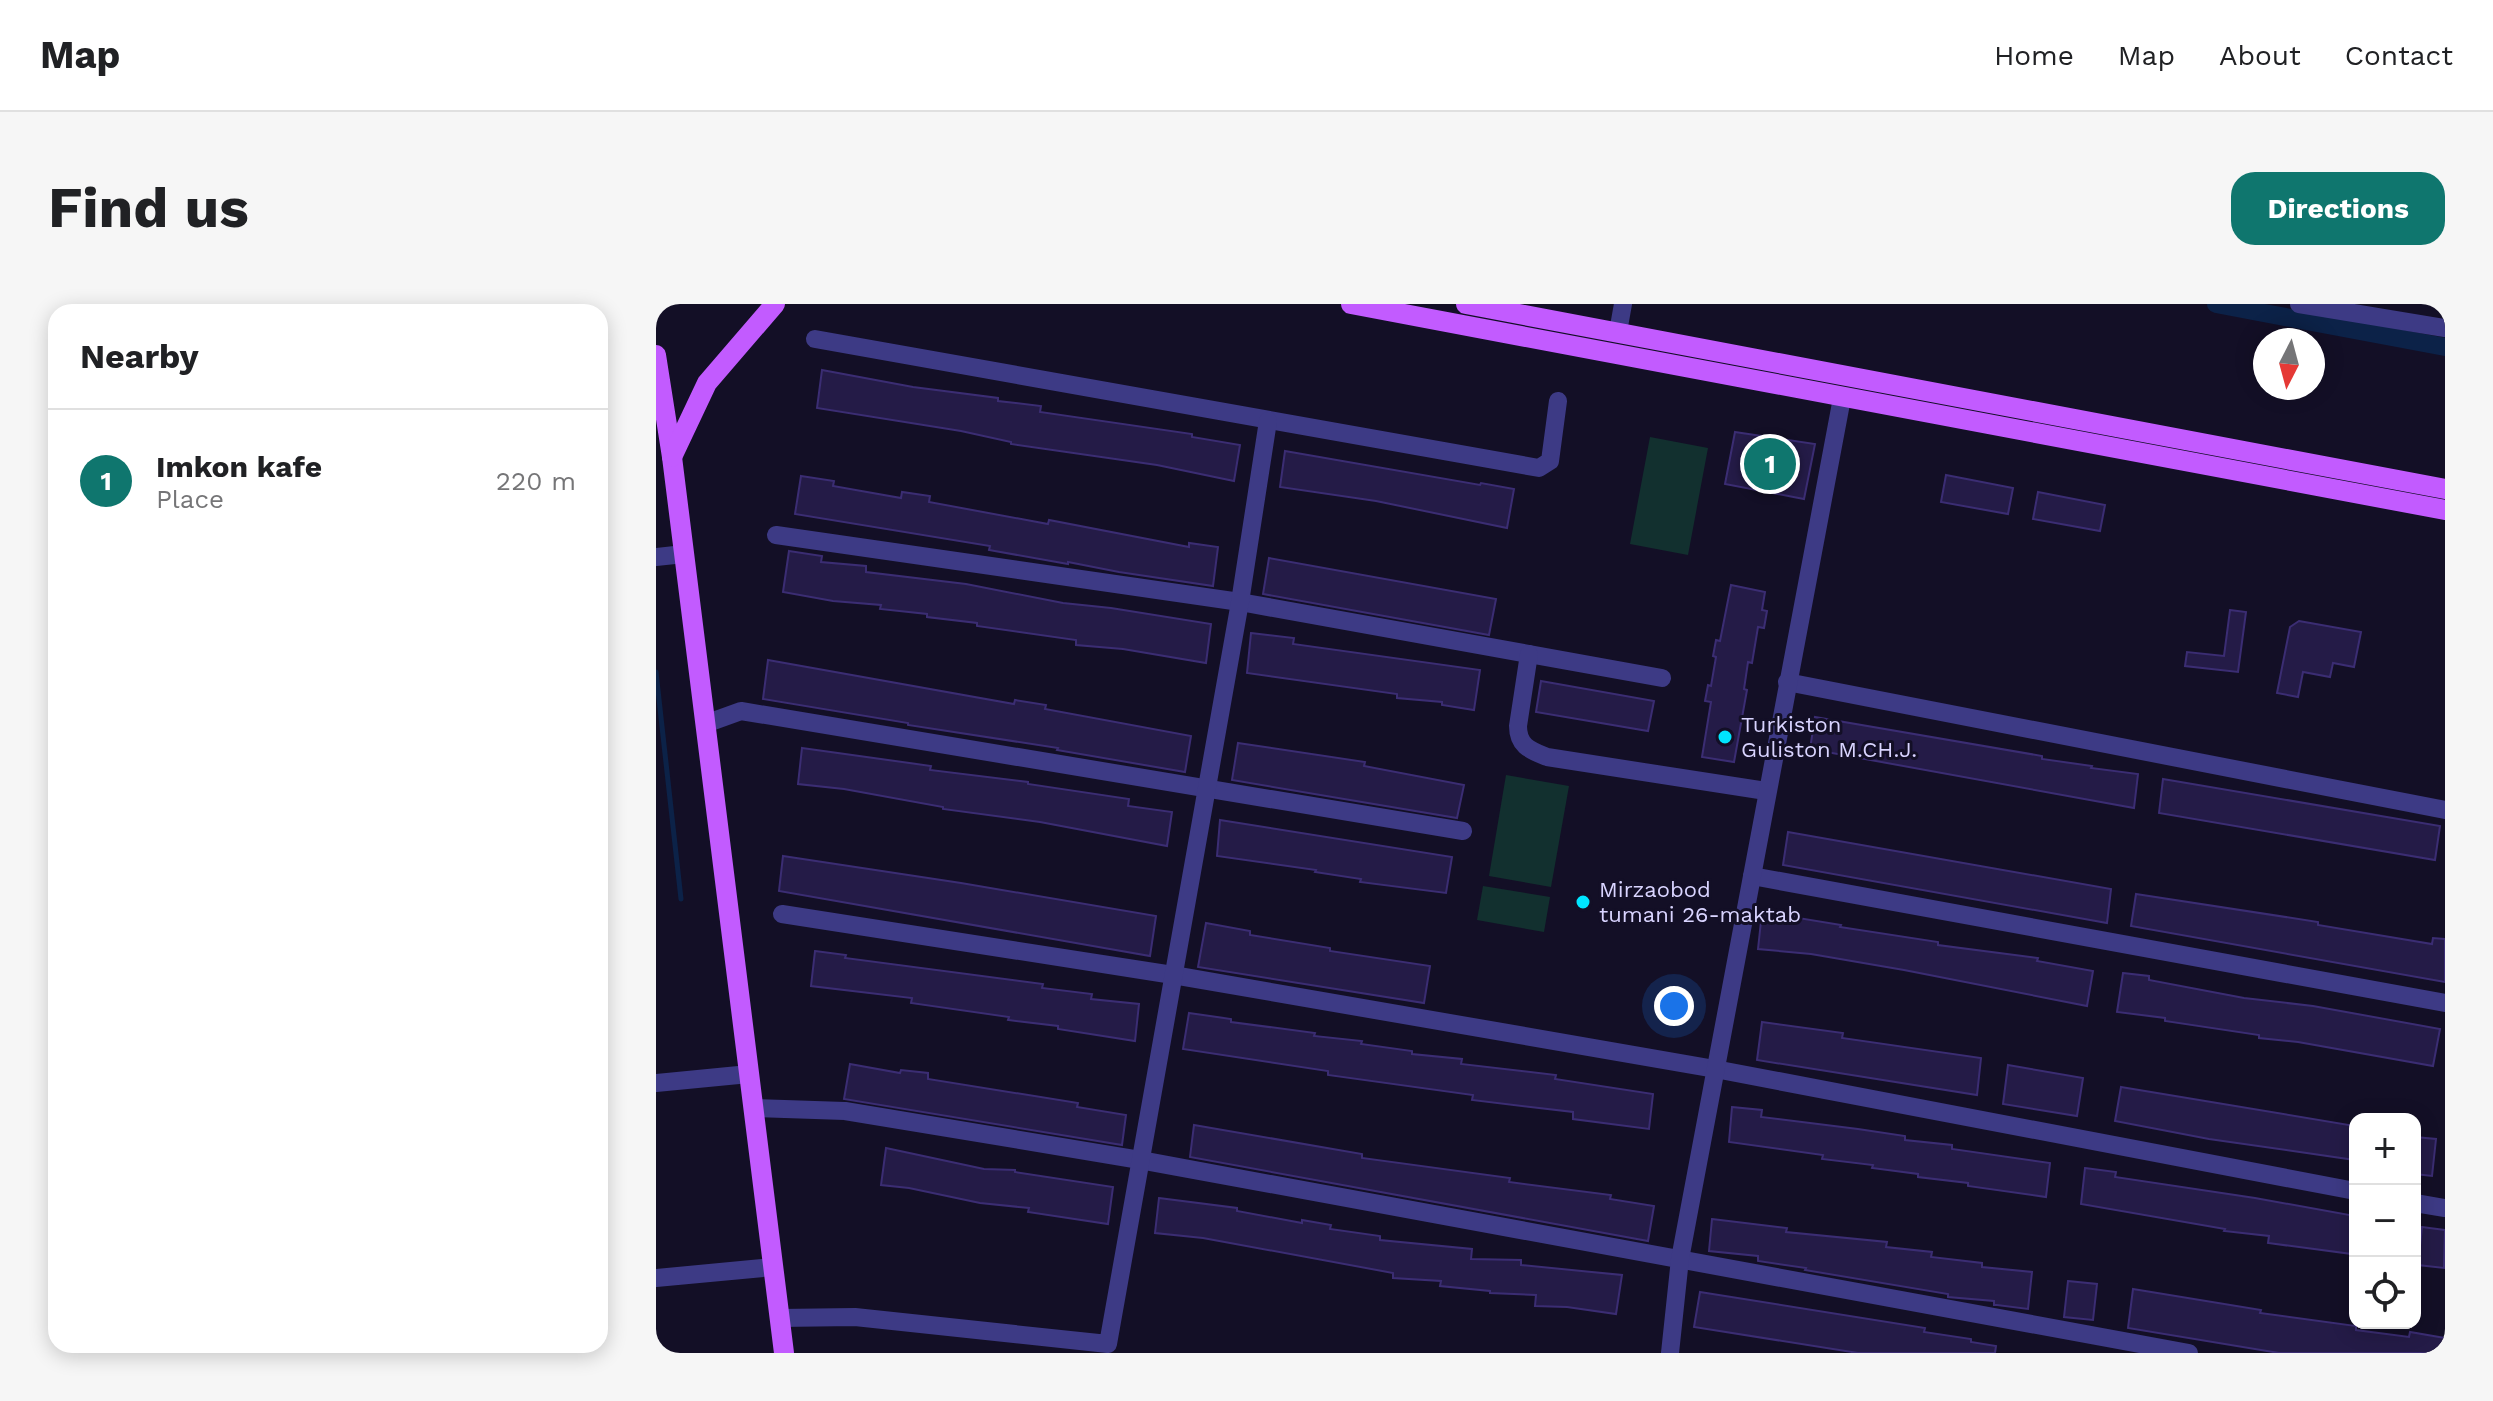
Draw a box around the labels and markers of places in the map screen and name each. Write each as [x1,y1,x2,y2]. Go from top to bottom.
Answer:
pin: 1 [1744,434,1796,494]
place label: Turkiston Guliston M.CH.J. [1741,712,1917,762]
marker: Turkiston Guliston M.CH.J. [1716,728,1734,746]
place label: Mirzaobod tumani 26-maktab [1599,877,1801,927]
marker: Mirzaobod tumani 26-maktab [1574,893,1592,911]

